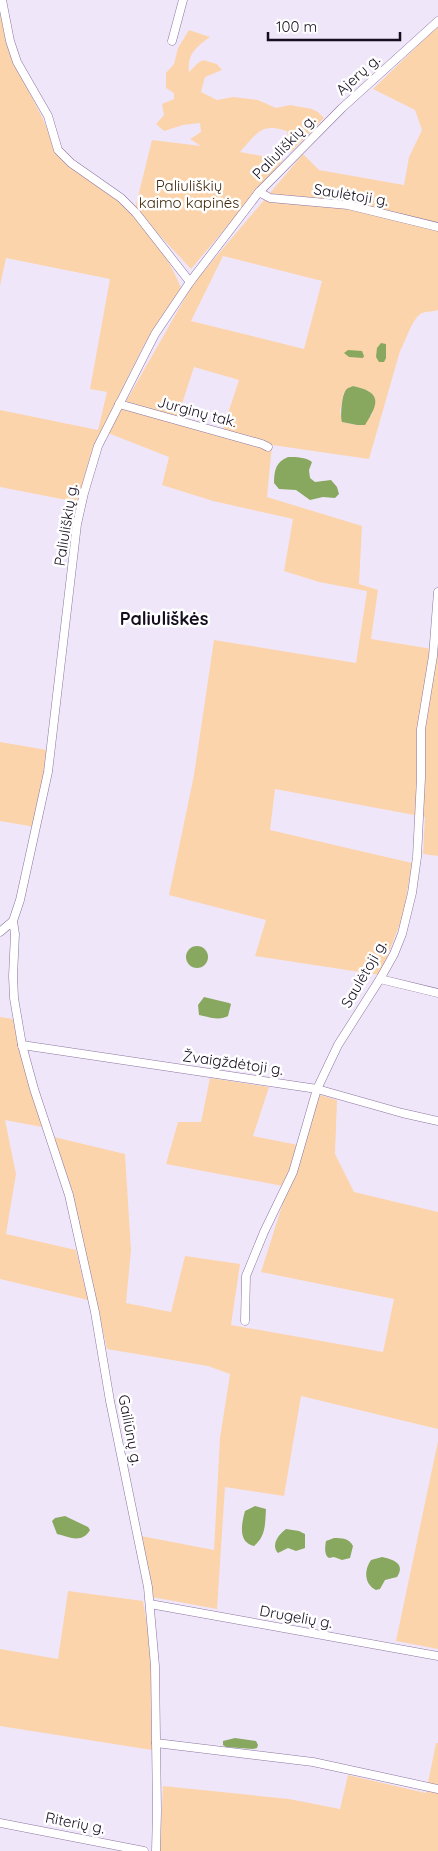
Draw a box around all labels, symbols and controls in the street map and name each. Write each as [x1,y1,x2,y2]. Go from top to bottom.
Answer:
scale bar [268,10,400,42]
text: 100 m [276,17,317,36]
street label: Ajerų g. [332,50,384,99]
street label: Paliuliškių g. [248,110,319,183]
park label: Paliuliškių kaimo kapinės [139,176,239,212]
street label: Saulėtoji g. [312,179,390,210]
street label: Jurginų tak. [155,392,239,431]
street label: Paliuliškių g. [50,483,81,567]
district label: Paliuliškės [120,607,209,630]
street label: Saulėtoji g. [337,936,391,1011]
street label: Žvaigždėtoji g. [181,1046,285,1079]
street label: Gailiūnų g. [114,1393,147,1467]
street label: Drugelių g. [258,1601,334,1632]
street label: Riterių g. [44,1807,107,1838]

